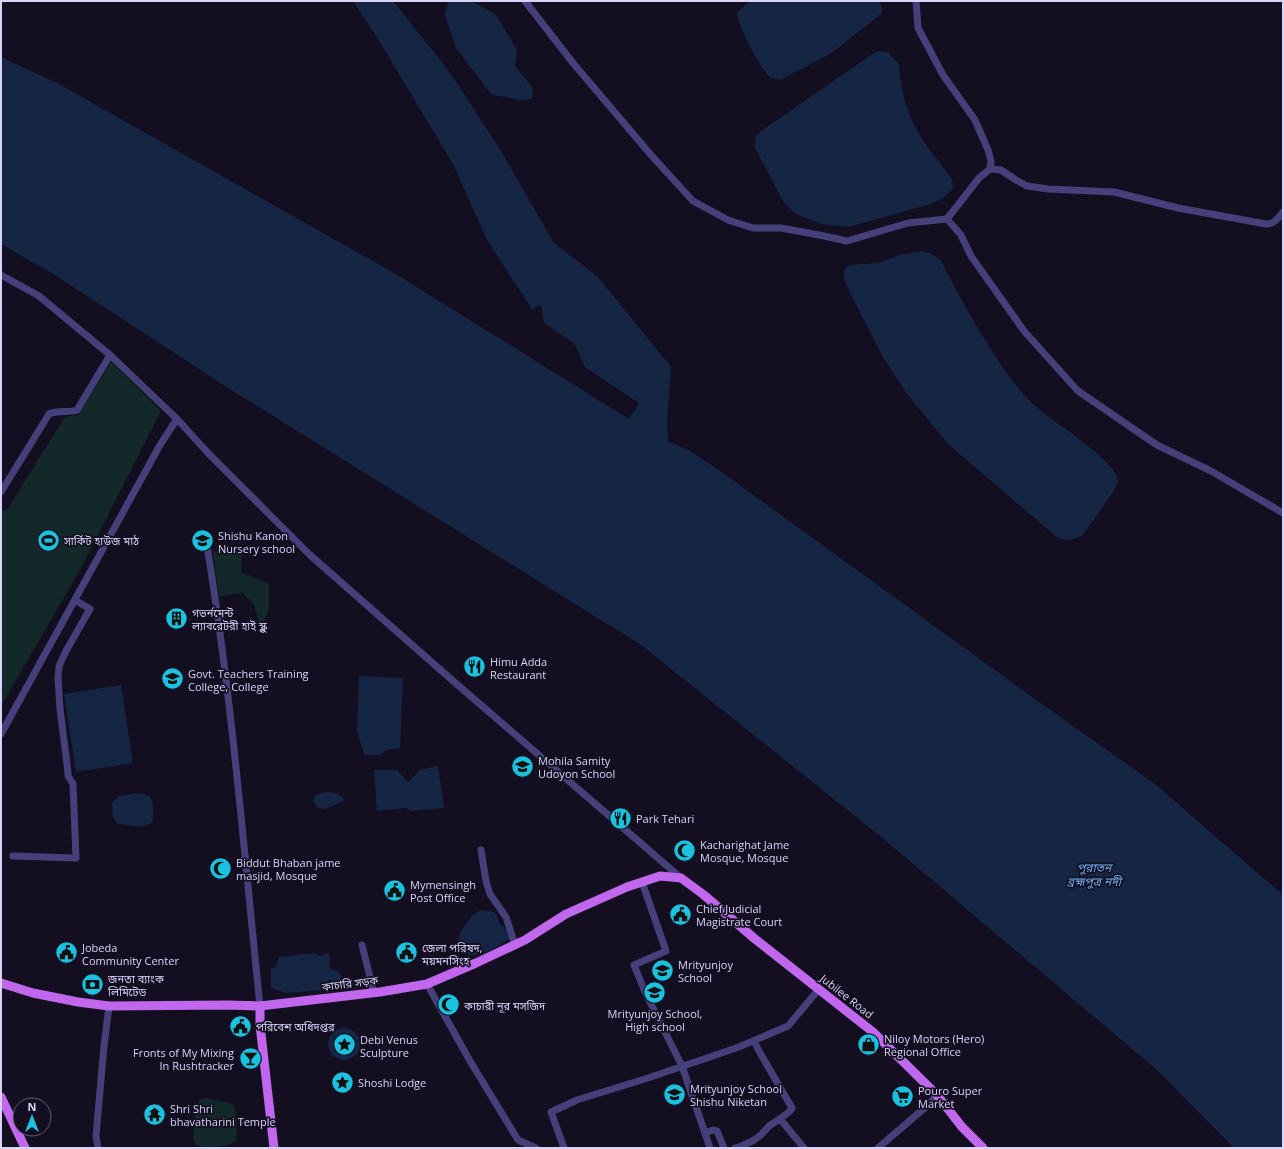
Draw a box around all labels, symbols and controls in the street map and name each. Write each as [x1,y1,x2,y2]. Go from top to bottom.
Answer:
sports icon: সার্কিট হাউজ মাঠ [35,527,61,553]
school or university icon: Shishu Kanon Nursery school [189,528,215,554]
place label: Shishu Kanon Nursery school [218,528,295,556]
place label: সার্কিট হাউজ মাঠ [63,533,140,548]
building icon: গভর্নমেন্ট ল্যাবরেটরী হাই স্কুল [164,605,190,631]
place label: গভর্নমেন্ট ল্যাবরেটরী হাই স্কুল [191,605,267,633]
restaurant icon: Himu Adda Restaurant [462,654,488,680]
place label: Himu Adda Restaurant [490,654,547,682]
school or university icon: Govt. Teachers Training College, College [160,666,186,692]
place label: Govt. Teachers Training College, College [188,666,309,694]
school or university icon: Mohila Samity Udoyon School [509,753,535,779]
place label: Mohila Samity Udoyon School [538,753,615,781]
restaurant icon: Park Tehari [607,805,633,831]
place label: Park Tehari [636,811,694,826]
mosque icon: Kacharighat Jame Mosque, Mosque [672,837,698,863]
place label: Kacharighat Jame Mosque, Mosque [700,837,789,865]
mosque icon: Biddut Bhaban jame masjid, Mosque [208,855,234,881]
place label: Biddut Bhaban jame masjid, Mosque [236,855,341,883]
water label: পুরাতন ব্রহ্মপুত্র নদী [1067,859,1124,890]
public building icon: Mymensingh Post Office [381,877,407,903]
place label: Mymensingh Post Office [410,877,476,905]
public building icon: Chief Judicial Magistrate Court [668,901,694,927]
place label: Chief Judicial Magistrate Court [696,901,782,929]
public building icon: Jobeda Community Center [54,940,80,966]
place label: Jobeda Community Center [81,940,179,968]
public building icon: জেলা পরিষদ, ময়মনসিংহ [393,940,419,966]
place label: জেলা পরিষদ, ময়মনসিংহ [421,940,483,968]
school or university icon: Mrityunjoy School [649,957,675,983]
place label: Mrityunjoy School [678,957,733,985]
street label: Jubilee Road [817,970,877,1021]
bank icon: জনতা ব্যাংক লিমিটেড [80,971,106,997]
place label: জনতা ব্যাংক লিমিটেড [107,971,164,999]
street label: কাচারি সড়ক [320,972,379,994]
school or university icon: Mrityunjoy School, High school [642,980,668,1006]
mosque icon: কাচারী নূর মসজিদ [436,992,462,1018]
place label: কাচারী নূর মসজিদ [463,998,546,1013]
place label: Mrityunjoy School, High school [608,1006,703,1034]
public building icon: পরিবেশ অধিদপ্তর [228,1013,254,1039]
place label: পরিবেশ অধিদপ্তর [256,1019,335,1034]
shop icon: Niloy Motors (Hero) Regional Office [855,1031,881,1057]
place label: Niloy Motors (Hero) Regional Office [884,1031,984,1059]
place icon: Debi Venus Sculpture [332,1032,358,1058]
place label: Debi Venus Sculpture [360,1032,418,1060]
place label: Fronts of My Mixing In Rushtracker [133,1045,235,1073]
bar icon: Fronts of My Mixing In Rushtracker [237,1045,263,1071]
place icon: Shoshi Lodge [330,1069,356,1095]
place label: Shoshi Lodge [358,1075,426,1090]
school or university icon: Mrityunjoy School Shishu Niketan [661,1081,687,1107]
place label: Mrityunjoy School Shishu Niketan [690,1081,782,1109]
supermarket icon: Pouro Super Market [890,1083,916,1109]
place label: Pouro Super Market [918,1083,983,1111]
north arrow [12,1097,52,1137]
text: N [28,1099,36,1114]
temple icon: Shri Shri bhavatharini Temple [141,1101,167,1127]
place label: Shri Shri bhavatharini Temple [170,1101,276,1129]

